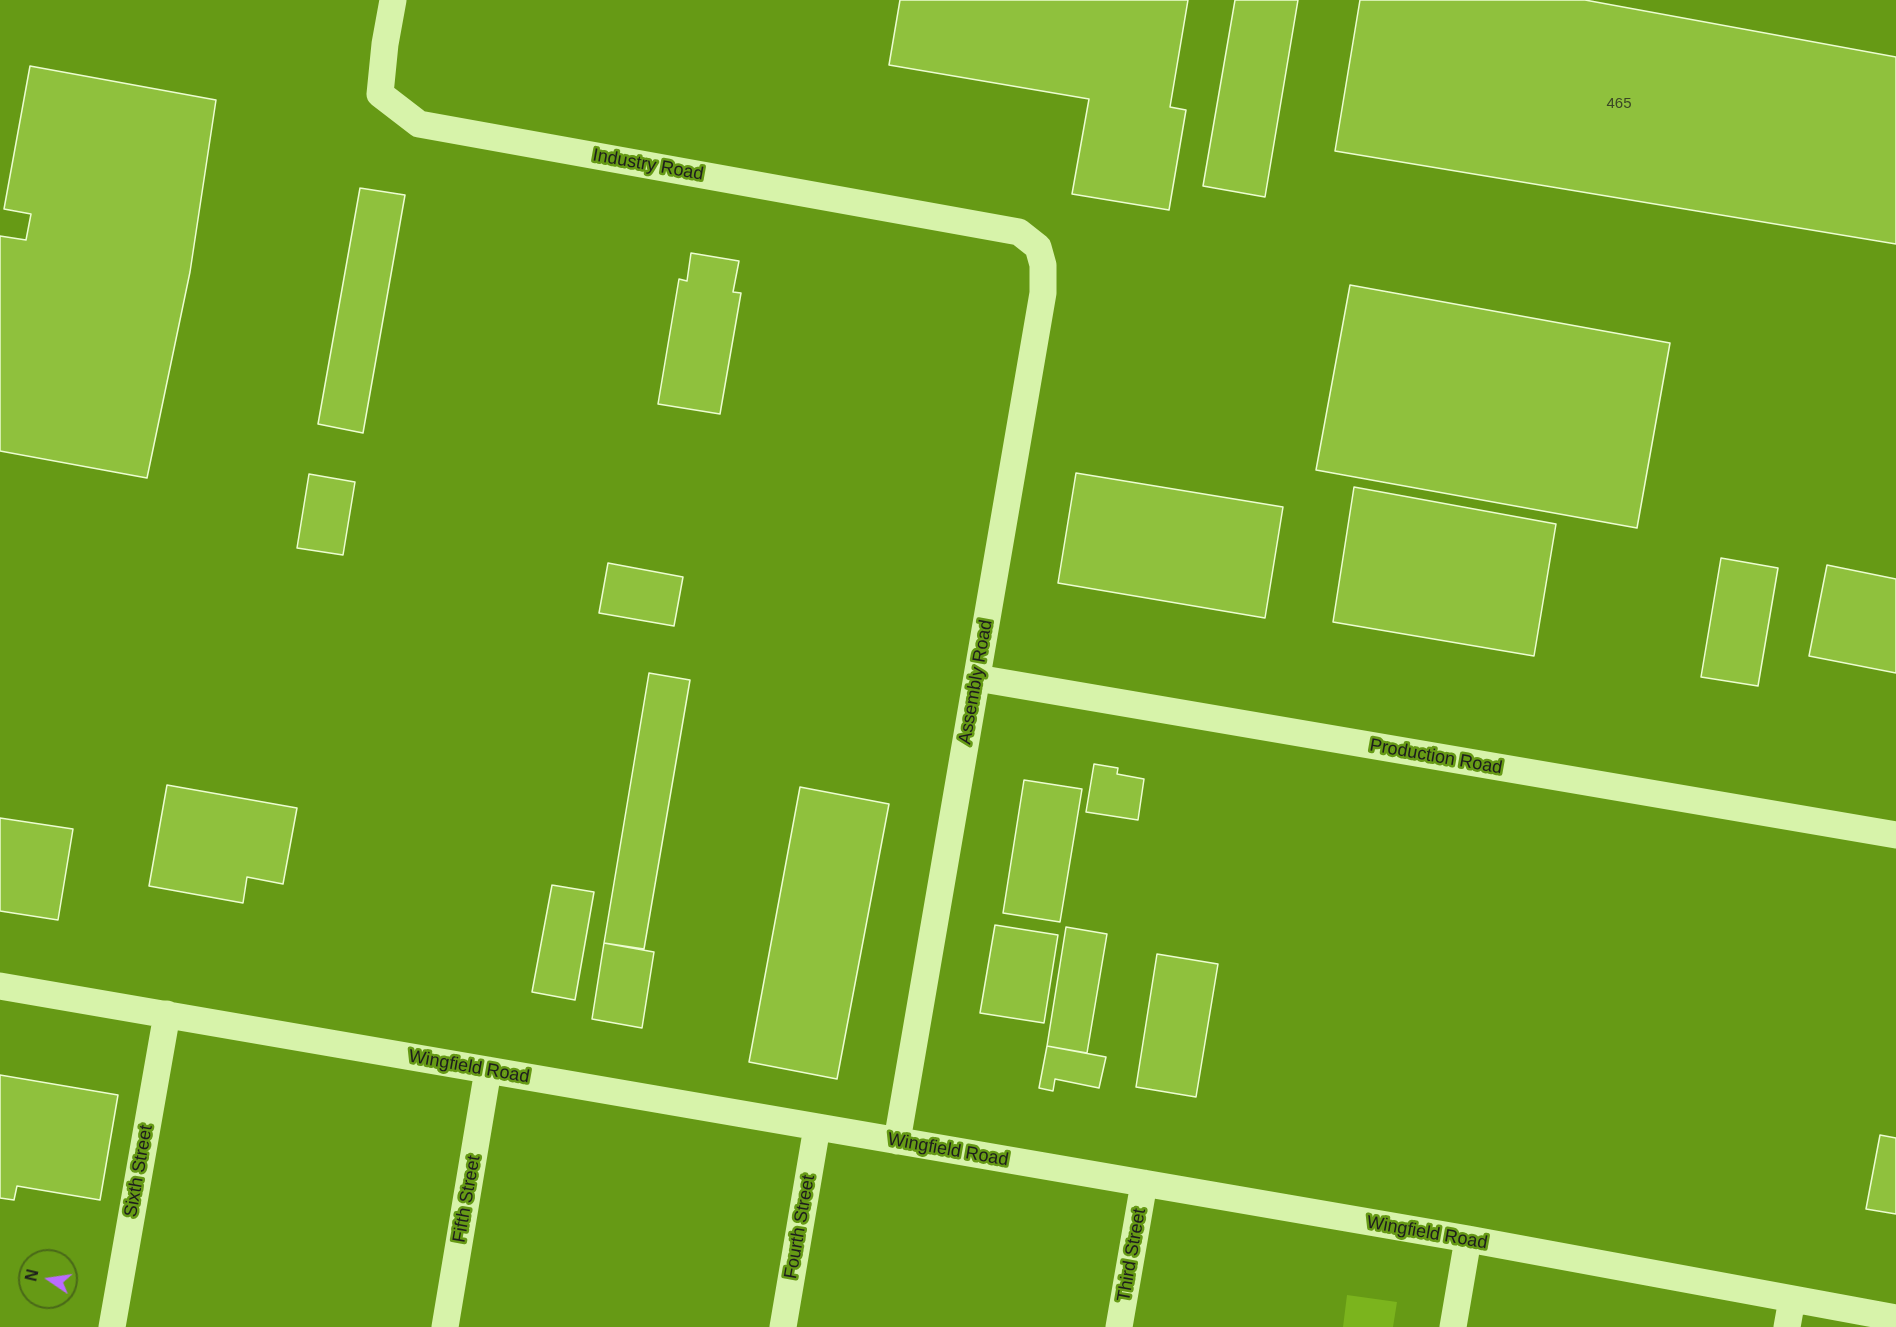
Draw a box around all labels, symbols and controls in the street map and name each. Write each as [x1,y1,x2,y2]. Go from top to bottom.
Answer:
house number: 465 [1606,95,1632,113]
street label: Industry Road [591,145,705,185]
street label: Assembly Road [954,618,998,746]
street label: Production Road [1368,735,1504,779]
street label: Wingfield Road [407,1046,531,1088]
street label: Sixth Street [120,1123,158,1219]
street label: Wingfield Road [886,1129,1010,1171]
street label: Fifth Street [449,1154,485,1244]
street label: Fourth Street [780,1173,820,1281]
street label: Third Street [1113,1207,1151,1303]
street label: Wingfield Road [1365,1212,1489,1254]
north arrow [18,1249,78,1309]
text: N [22,1268,42,1283]

